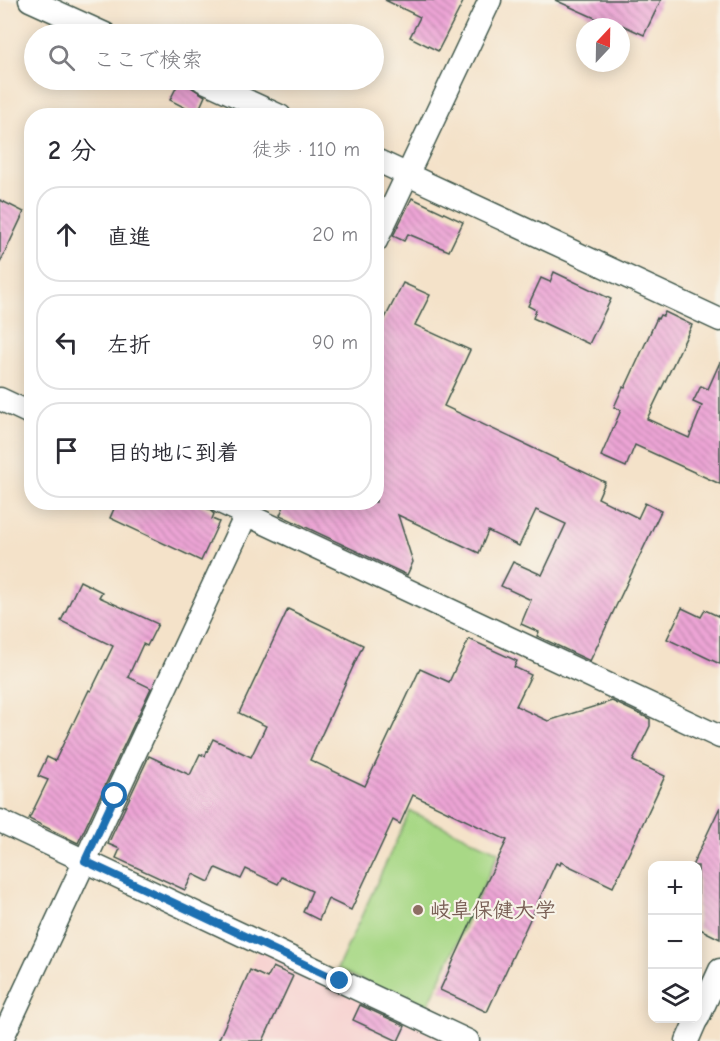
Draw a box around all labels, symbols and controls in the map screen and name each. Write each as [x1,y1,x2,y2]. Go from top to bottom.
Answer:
north arrow [576,18,630,72]
search box [24,24,384,90]
icon: search [45,41,78,74]
text: ここで検索 [93,47,203,73]
text: 2 分 [48,136,96,166]
text: 徒歩 · 110 m [252,138,360,161]
icon: ahead [50,218,83,251]
text: 20 m [312,223,358,246]
text: 直進 [107,224,151,250]
icon: left [50,326,83,359]
text: 90 m [312,331,358,354]
text: 左折 [107,332,151,358]
icon: arrive [50,434,83,467]
text: 目的地に到着 [107,440,239,466]
route start [101,782,127,808]
map controls [648,861,702,1023]
button: + [648,861,702,915]
place label: 岐阜保健大学 [430,898,556,922]
marker: 岐阜保健大学 [411,903,425,917]
button: − [648,915,702,969]
route end [326,967,352,993]
button: layers [648,969,702,1023]

